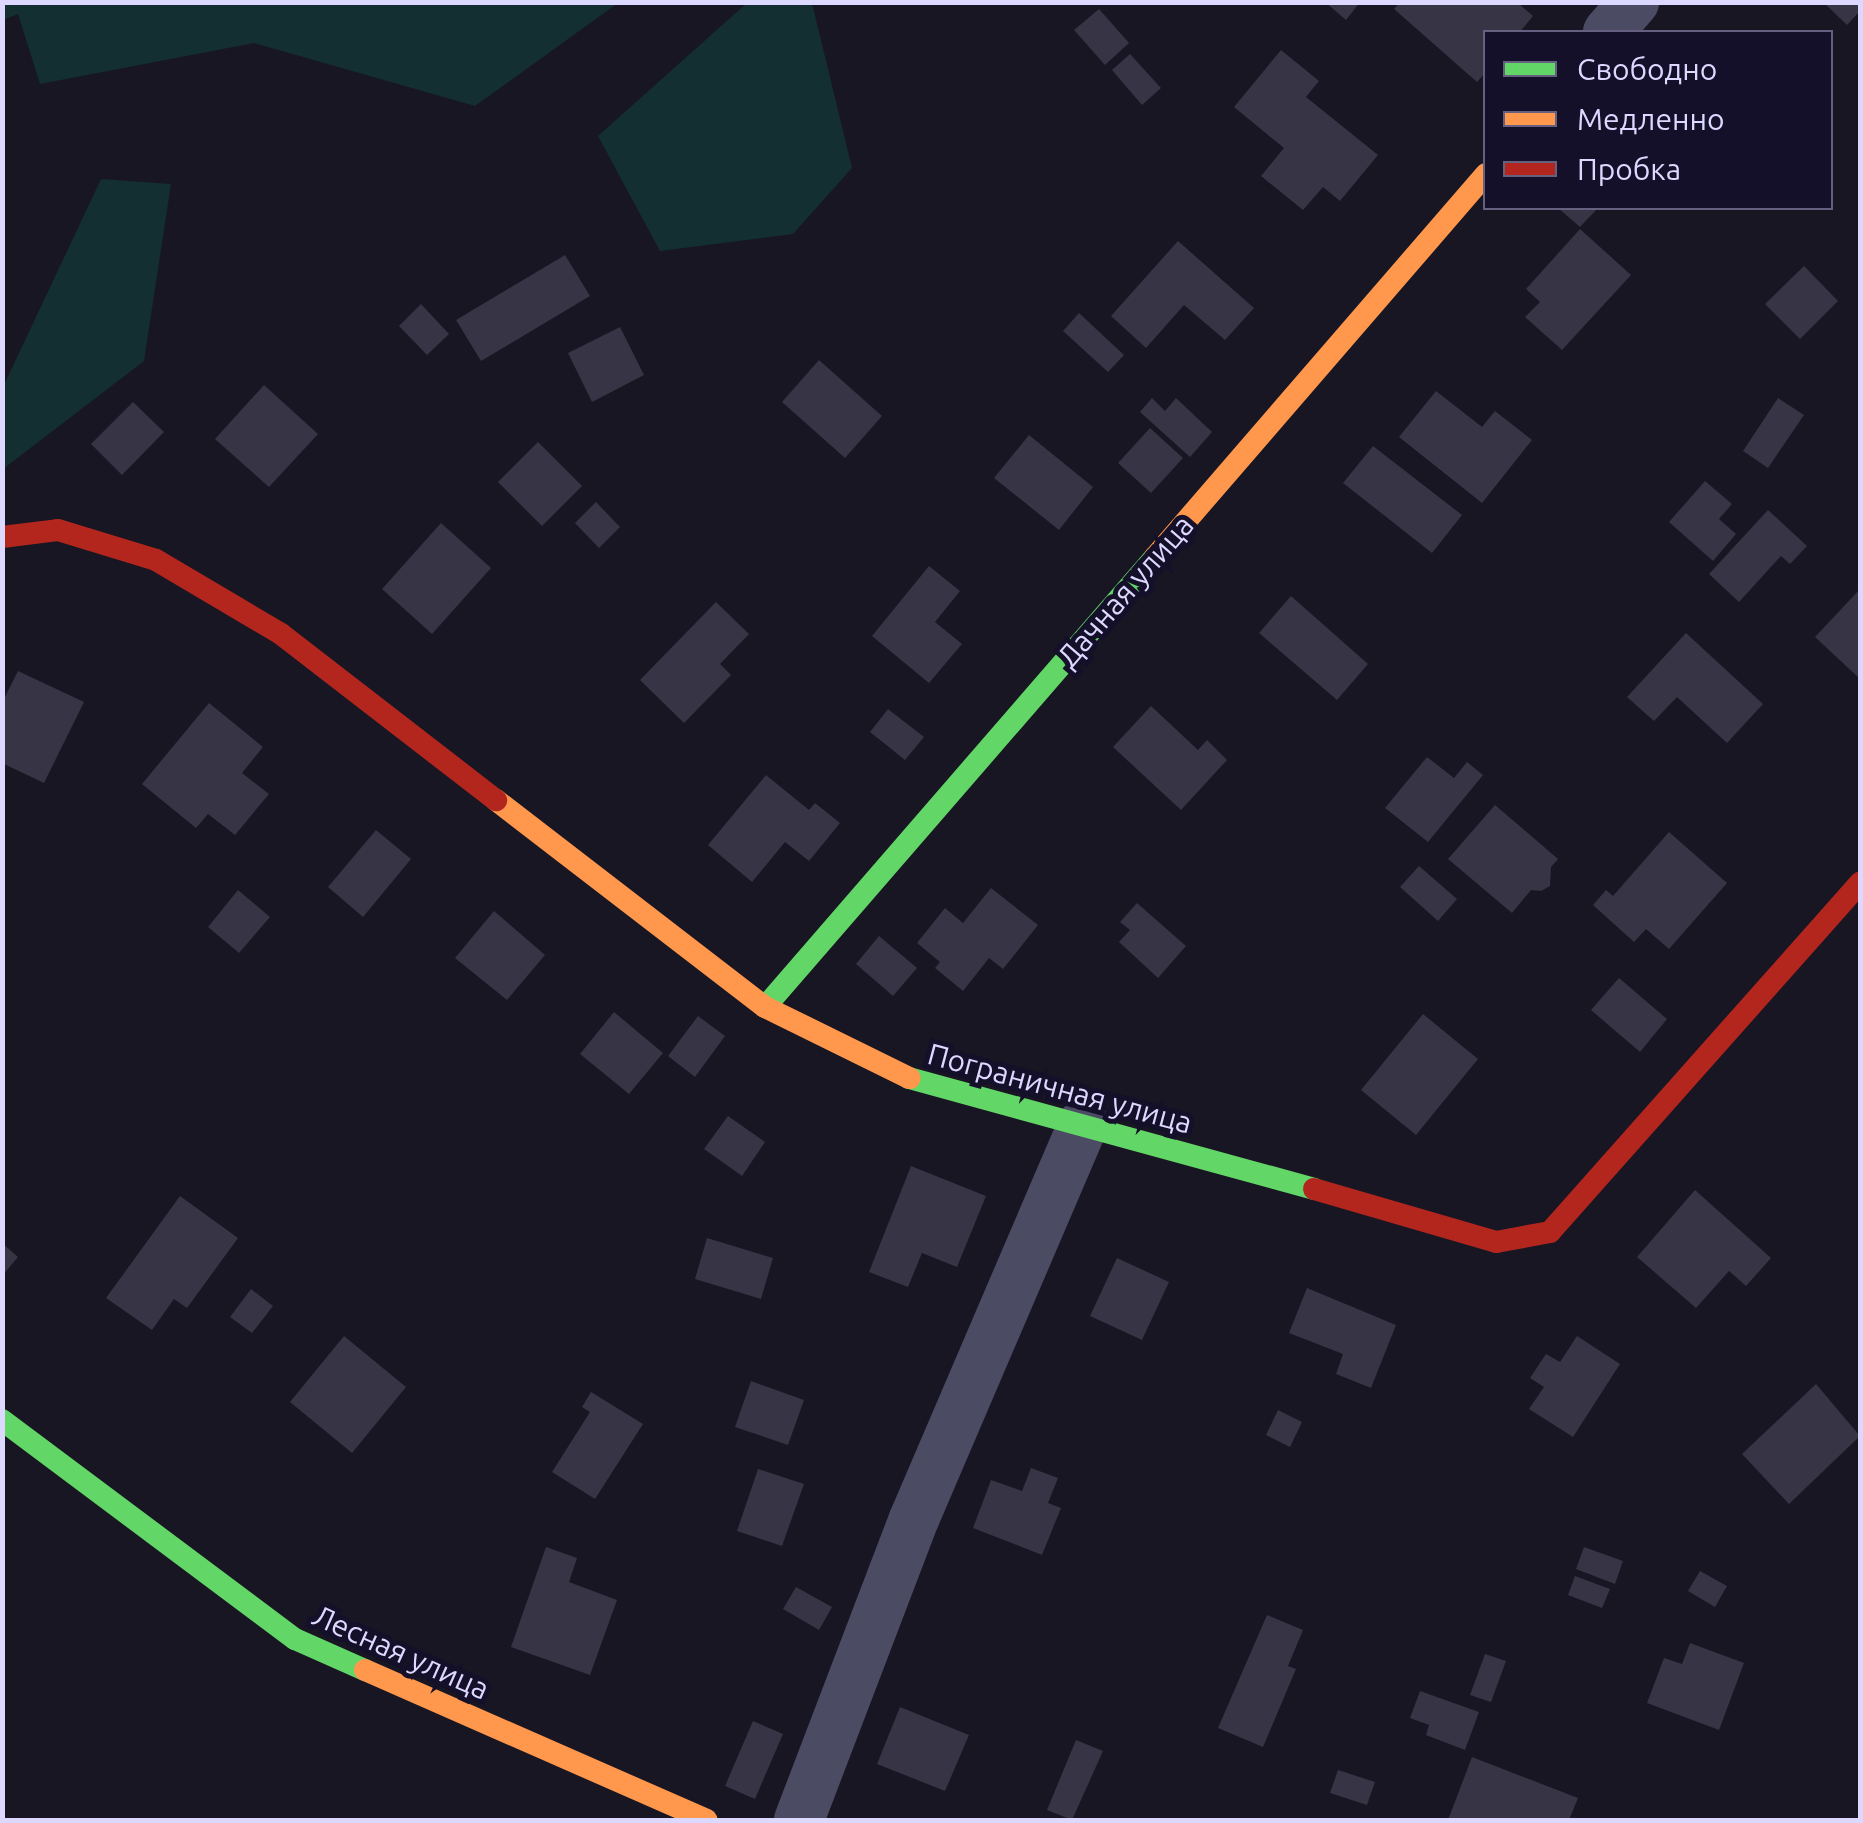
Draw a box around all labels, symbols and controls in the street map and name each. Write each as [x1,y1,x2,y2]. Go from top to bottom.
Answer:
legend [1483,30,1833,210]
text: Свободно [1577,52,1717,86]
text: Медленно [1577,102,1725,136]
text: Пробка [1577,152,1681,186]
street label: Дачная улица [1049,507,1201,675]
street label: Пограничная улица [924,1035,1196,1141]
street label: Лесная улица [307,1597,495,1707]

